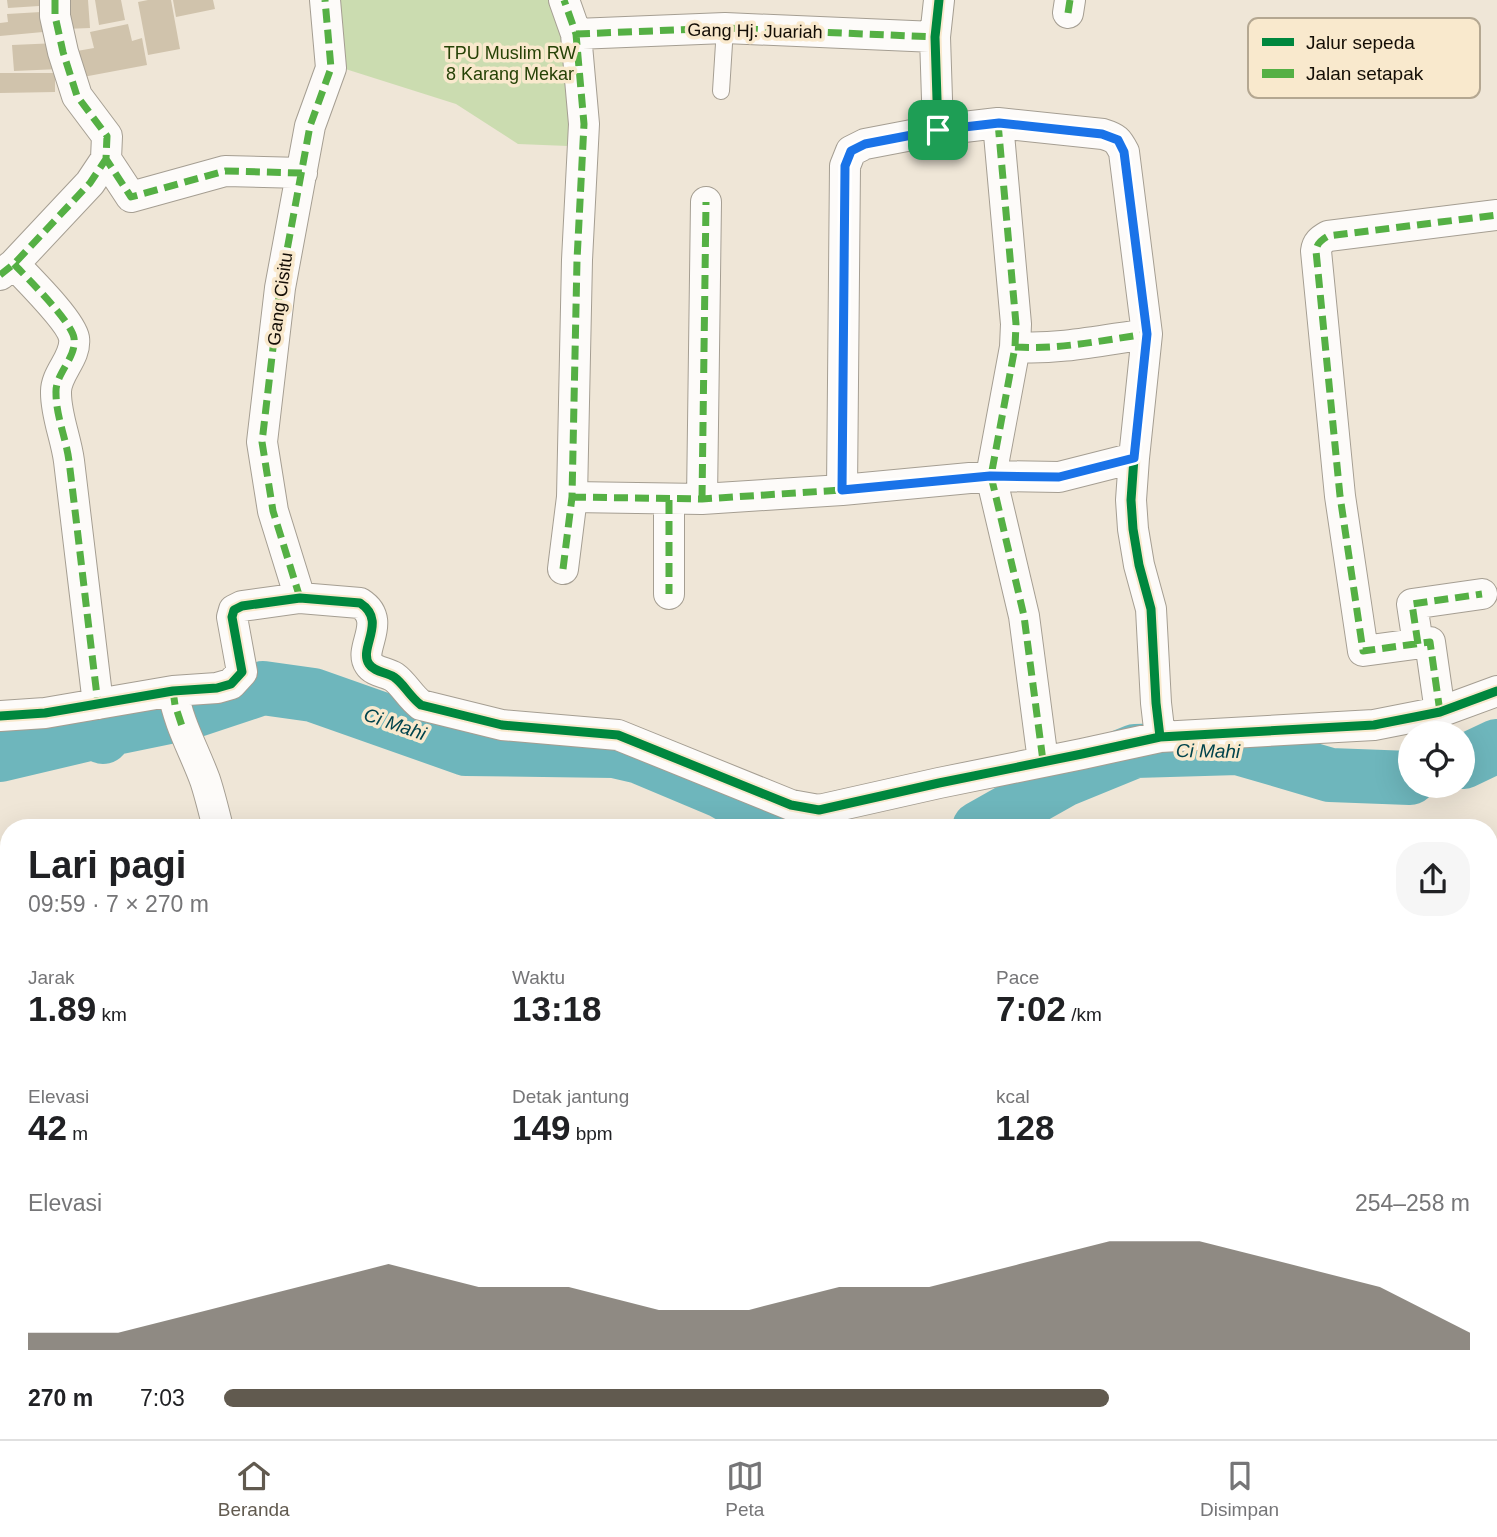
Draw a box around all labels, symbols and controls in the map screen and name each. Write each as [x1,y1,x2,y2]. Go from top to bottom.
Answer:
legend [1248,18,1480,98]
street label: Gang Hj. Juariah [687,20,823,42]
text: Jalur sepeda [1306,32,1415,53]
park label: TPU Muslim RW 8 Karang Mekar [444,43,576,84]
text: Jalan setapak [1306,63,1424,84]
pin [908,100,968,160]
icon: arrive [919,111,957,149]
street label: Gang Cisitu [264,251,296,347]
water label: Ci Mahi [361,704,430,745]
map controls [1398,721,1475,798]
button: locate [1398,721,1475,798]
water label: Ci Mahi [1176,740,1241,762]
button: share [1396,842,1470,916]
text: Lari pagi [28,844,186,886]
text: 09:59 · 7 × 270 m [28,891,209,917]
text: Jarak [28,967,74,988]
text: Waktu [512,967,565,988]
text: Pace [996,967,1039,988]
text: 1.89 [28,989,96,1028]
text: 13:18 [512,989,602,1028]
text: 7:02 [996,989,1066,1028]
text: km [96,1004,127,1025]
text: /km [1066,1004,1102,1025]
text: Elevasi [28,1086,89,1107]
text: Detak jantung [512,1086,629,1107]
text: kcal [996,1086,1030,1107]
text: 42 [28,1108,67,1147]
text: 149 [512,1108,570,1147]
text: 128 [996,1108,1054,1147]
text: m [67,1123,88,1144]
text: bpm [570,1123,613,1144]
text: Elevasi [28,1190,102,1216]
text: 254–258 m [1355,1190,1470,1216]
text: 270 m [28,1385,93,1411]
text: 7:03 [140,1385,185,1411]
tab: Beranda [218,1457,290,1521]
tab: Peta [725,1457,764,1521]
tab: Disimpan [1200,1457,1279,1521]

